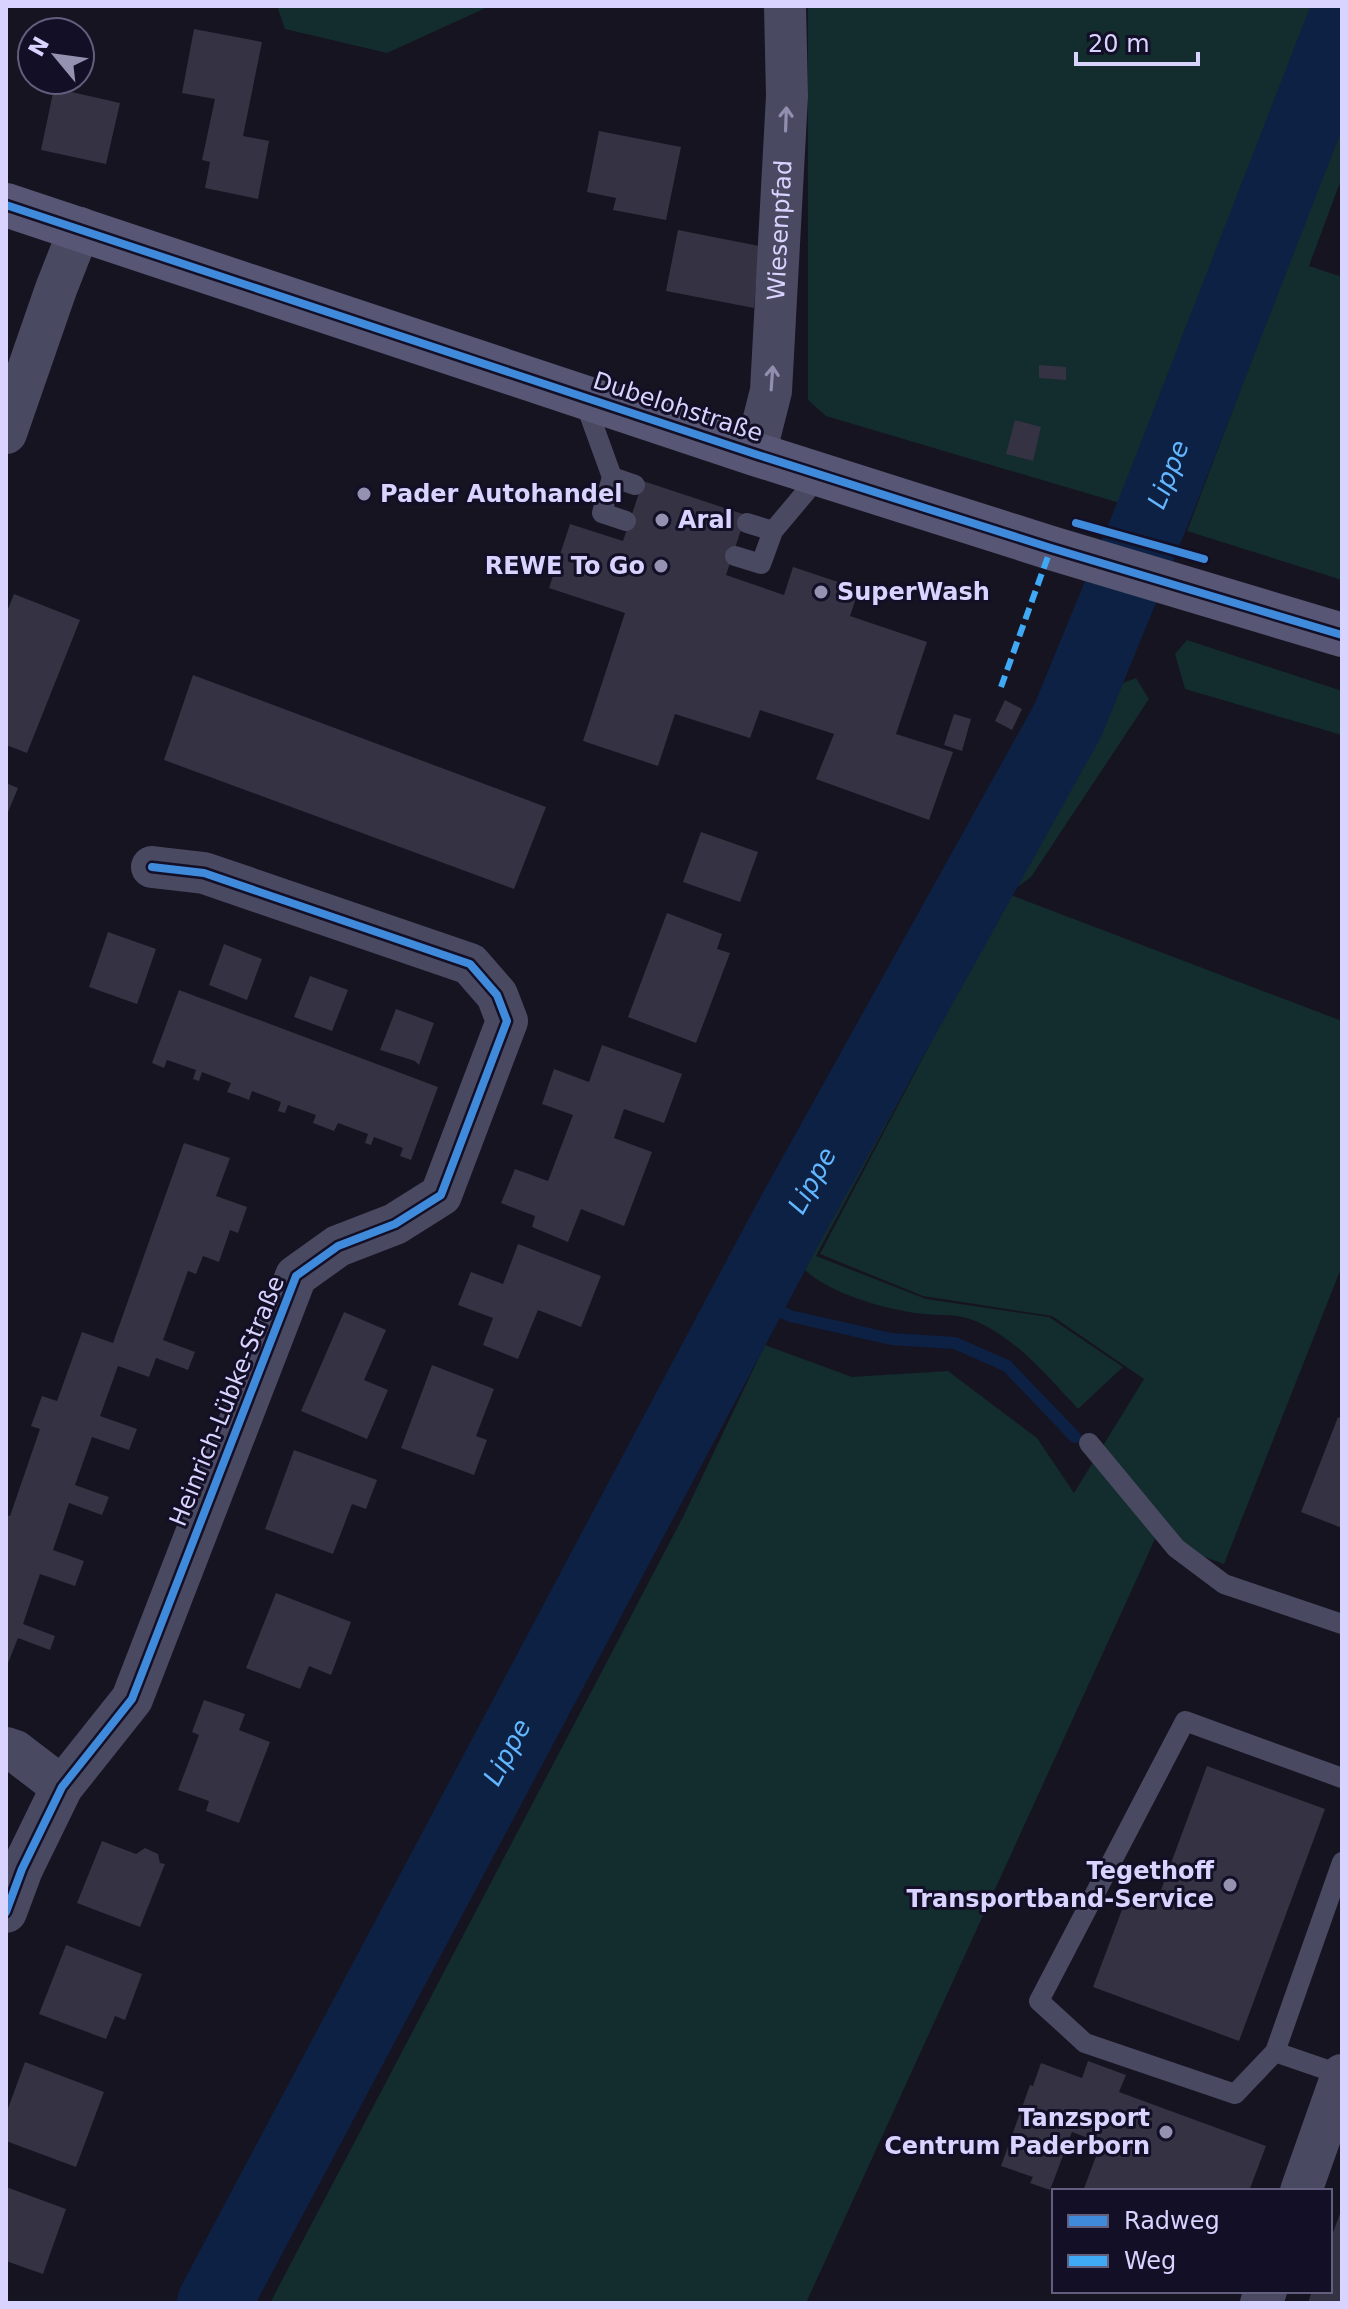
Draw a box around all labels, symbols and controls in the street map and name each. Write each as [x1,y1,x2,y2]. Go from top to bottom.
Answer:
north arrow [16,16,96,96]
scale bar [1076,16,1198,66]
text: 20 m [1088,30,1150,58]
text: N [24,32,54,61]
one-way arrow [778,106,793,133]
street label: Wiesenpfad [762,159,798,301]
one-way arrow [765,365,780,392]
street label: Dubelohstraße [590,366,766,448]
water label: Lippe [1141,436,1195,513]
place label: Pader Autohandel [380,480,622,508]
marker: Pader Autohandel [355,485,373,503]
place label: Aral [678,506,733,534]
marker: Aral [653,511,671,529]
place label: REWE To Go [485,552,645,580]
marker: REWE To Go [652,557,670,575]
place label: SuperWash [837,578,990,606]
marker: SuperWash [812,583,830,601]
water label: Lippe [782,1142,842,1219]
street label: Heinrich-Lübke-Straße [164,1272,290,1530]
water label: Lippe [477,1714,537,1790]
place label: Tegethoff Transportband-Service [907,1857,1215,1913]
marker: Tegethoff Transportband-Service [1221,1876,1239,1894]
place label: Tanzsport Centrum Paderborn [884,2104,1150,2160]
marker: Tanzsport Centrum Paderborn [1157,2123,1175,2141]
legend [1052,2189,1332,2293]
text: Radweg [1124,2207,1220,2235]
text: Weg [1124,2247,1176,2275]

